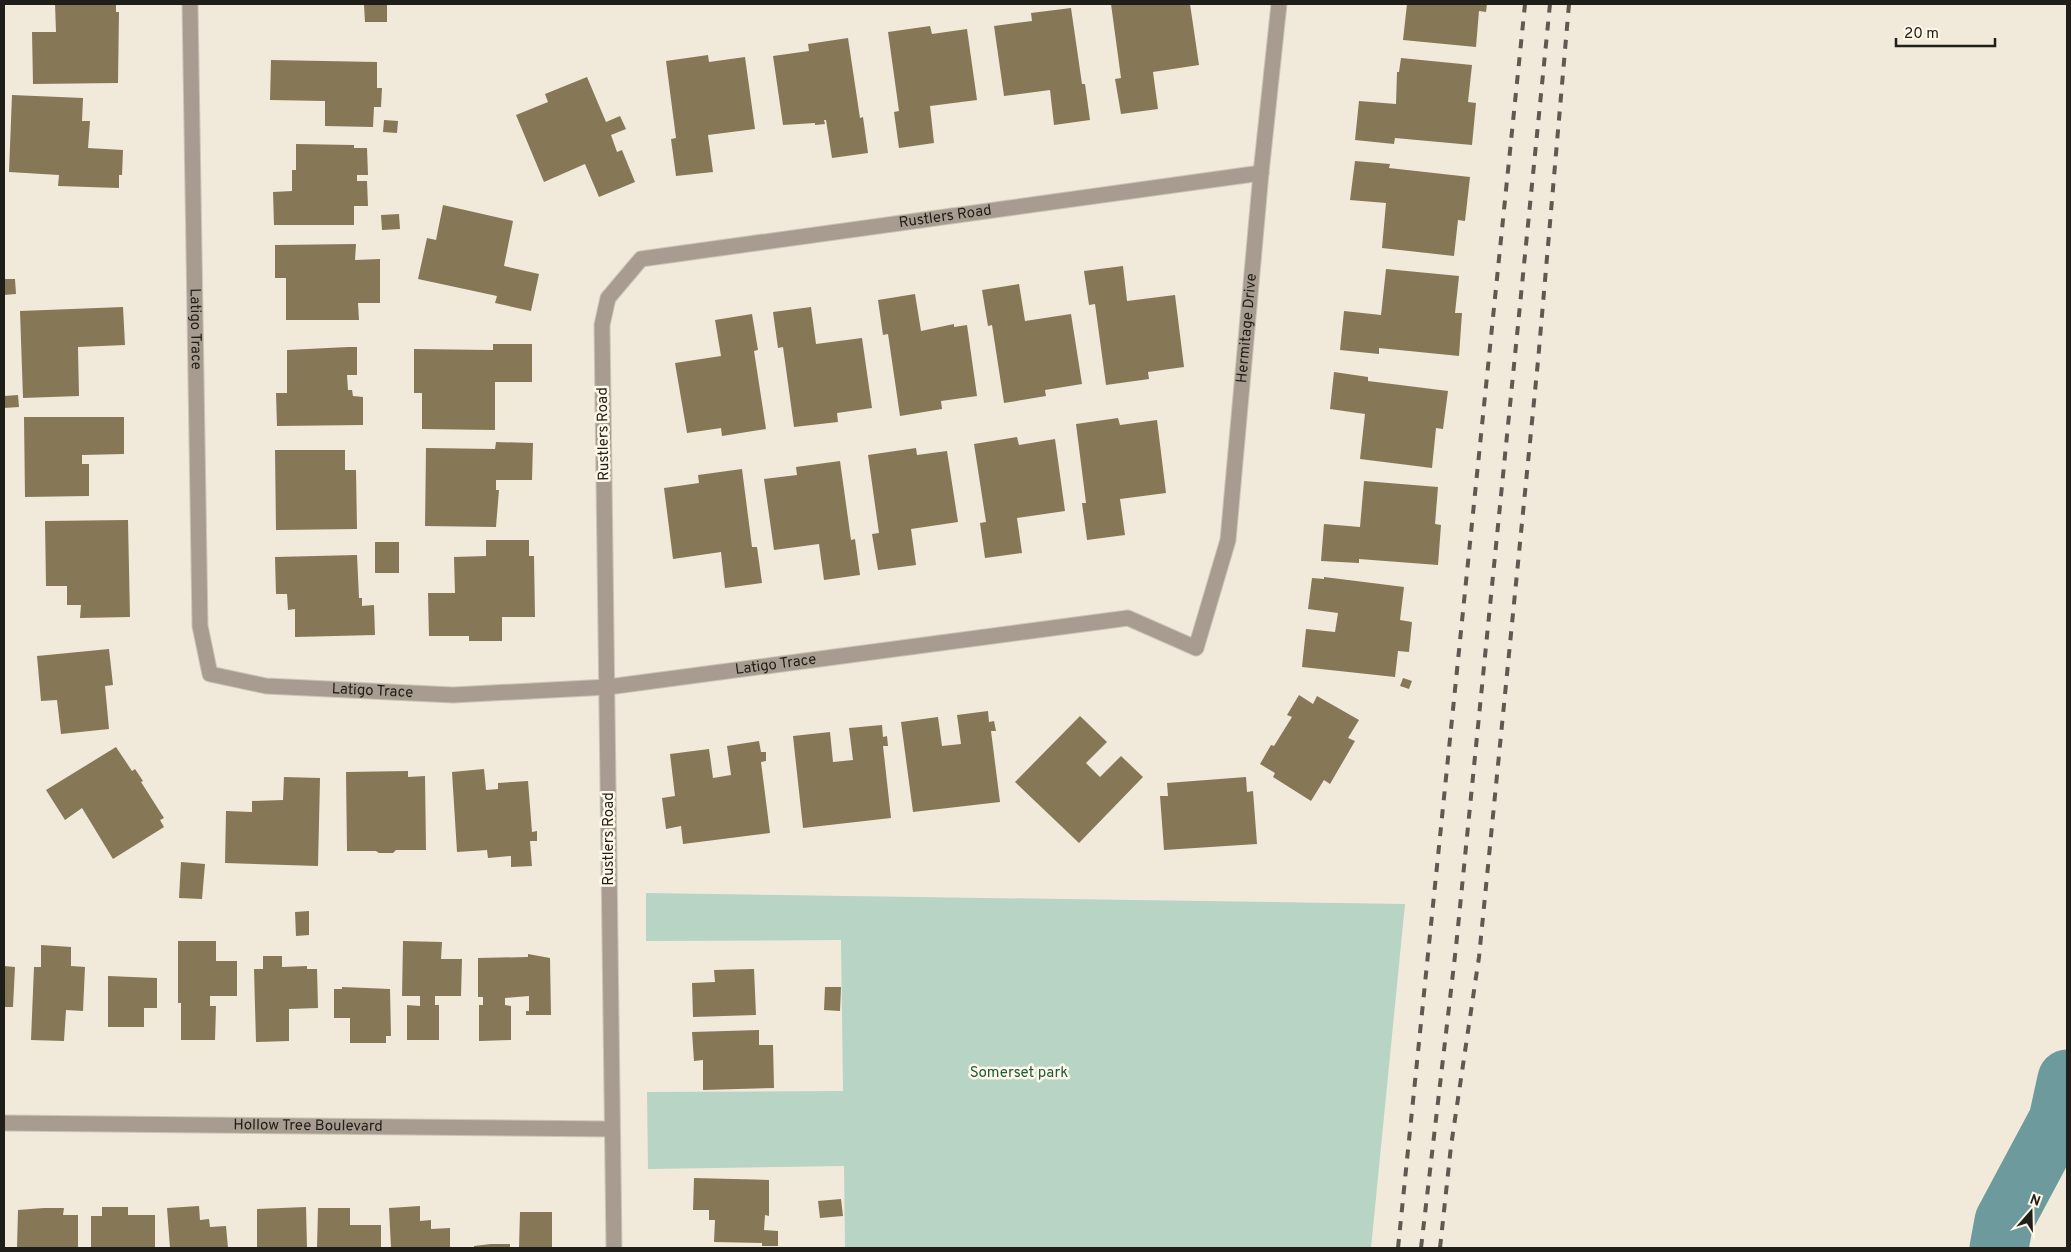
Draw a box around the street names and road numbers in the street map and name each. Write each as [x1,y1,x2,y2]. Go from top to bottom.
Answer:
street label: Rustlers Road [898,201,993,233]
street label: Hermitage Drive [1233,272,1261,384]
street label: Latigo Trace [185,288,205,370]
street label: Rustlers Road [594,387,614,481]
street label: Latigo Trace [734,650,817,680]
street label: Latigo Trace [331,680,414,703]
street label: Rustlers Road [600,792,619,886]
street label: Hollow Tree Boulevard [233,1116,383,1136]

